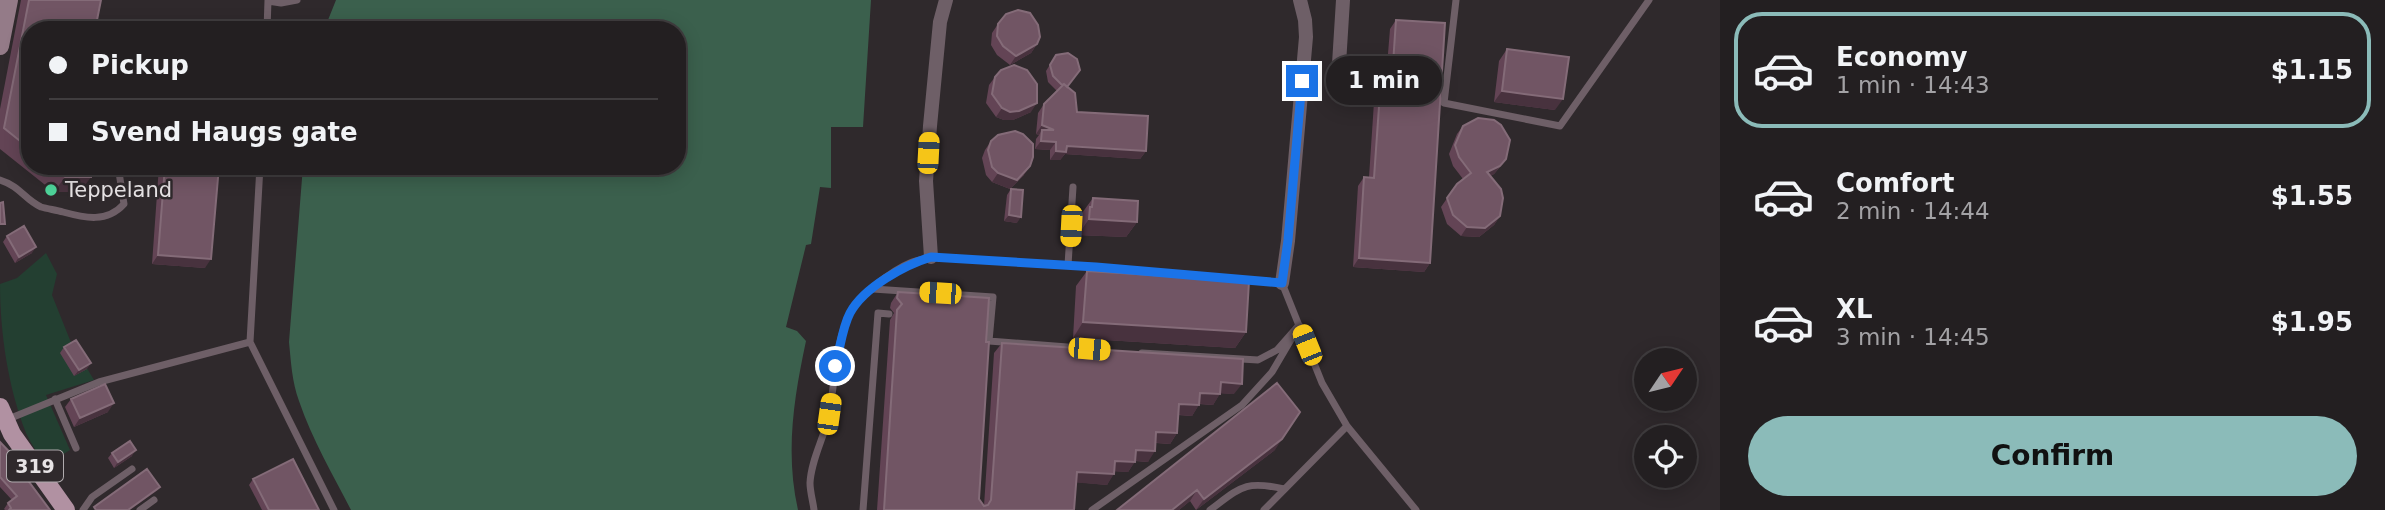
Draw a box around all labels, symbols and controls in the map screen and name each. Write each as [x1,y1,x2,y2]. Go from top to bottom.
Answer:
icon: car [1752,39,1815,102]
text: Economy [1836,42,1967,72]
text: Pickup [91,50,189,80]
text: $1.15 [2271,55,2353,85]
callout: 1 min [1326,56,1442,106]
route end [1286,65,1318,97]
text: 1 min [1348,67,1420,93]
text: 1 min · 14:43 [1836,72,1990,98]
text: Svend Haugs gate [91,117,358,147]
car [917,131,940,175]
icon: car [1752,165,1815,228]
text: Comfort [1836,168,1954,198]
place label: Teppeland [64,178,172,202]
text: $1.55 [2271,181,2353,211]
marker: Teppeland [43,182,59,198]
text: 2 min · 14:44 [1836,198,1990,224]
car [1060,204,1083,248]
car [919,281,962,305]
icon: car [1752,291,1815,354]
text: XL [1836,294,1873,324]
text: $1.95 [2271,307,2353,337]
car [1290,322,1325,368]
text: 3 min · 14:45 [1836,324,1990,350]
car [1068,337,1111,361]
north arrow [1634,348,1698,411]
map controls [1634,348,1697,488]
route start [819,350,851,382]
car [816,392,843,436]
button: Confirm [1748,416,2357,496]
button: locate [1634,425,1697,488]
road number: 319 [7,450,63,481]

